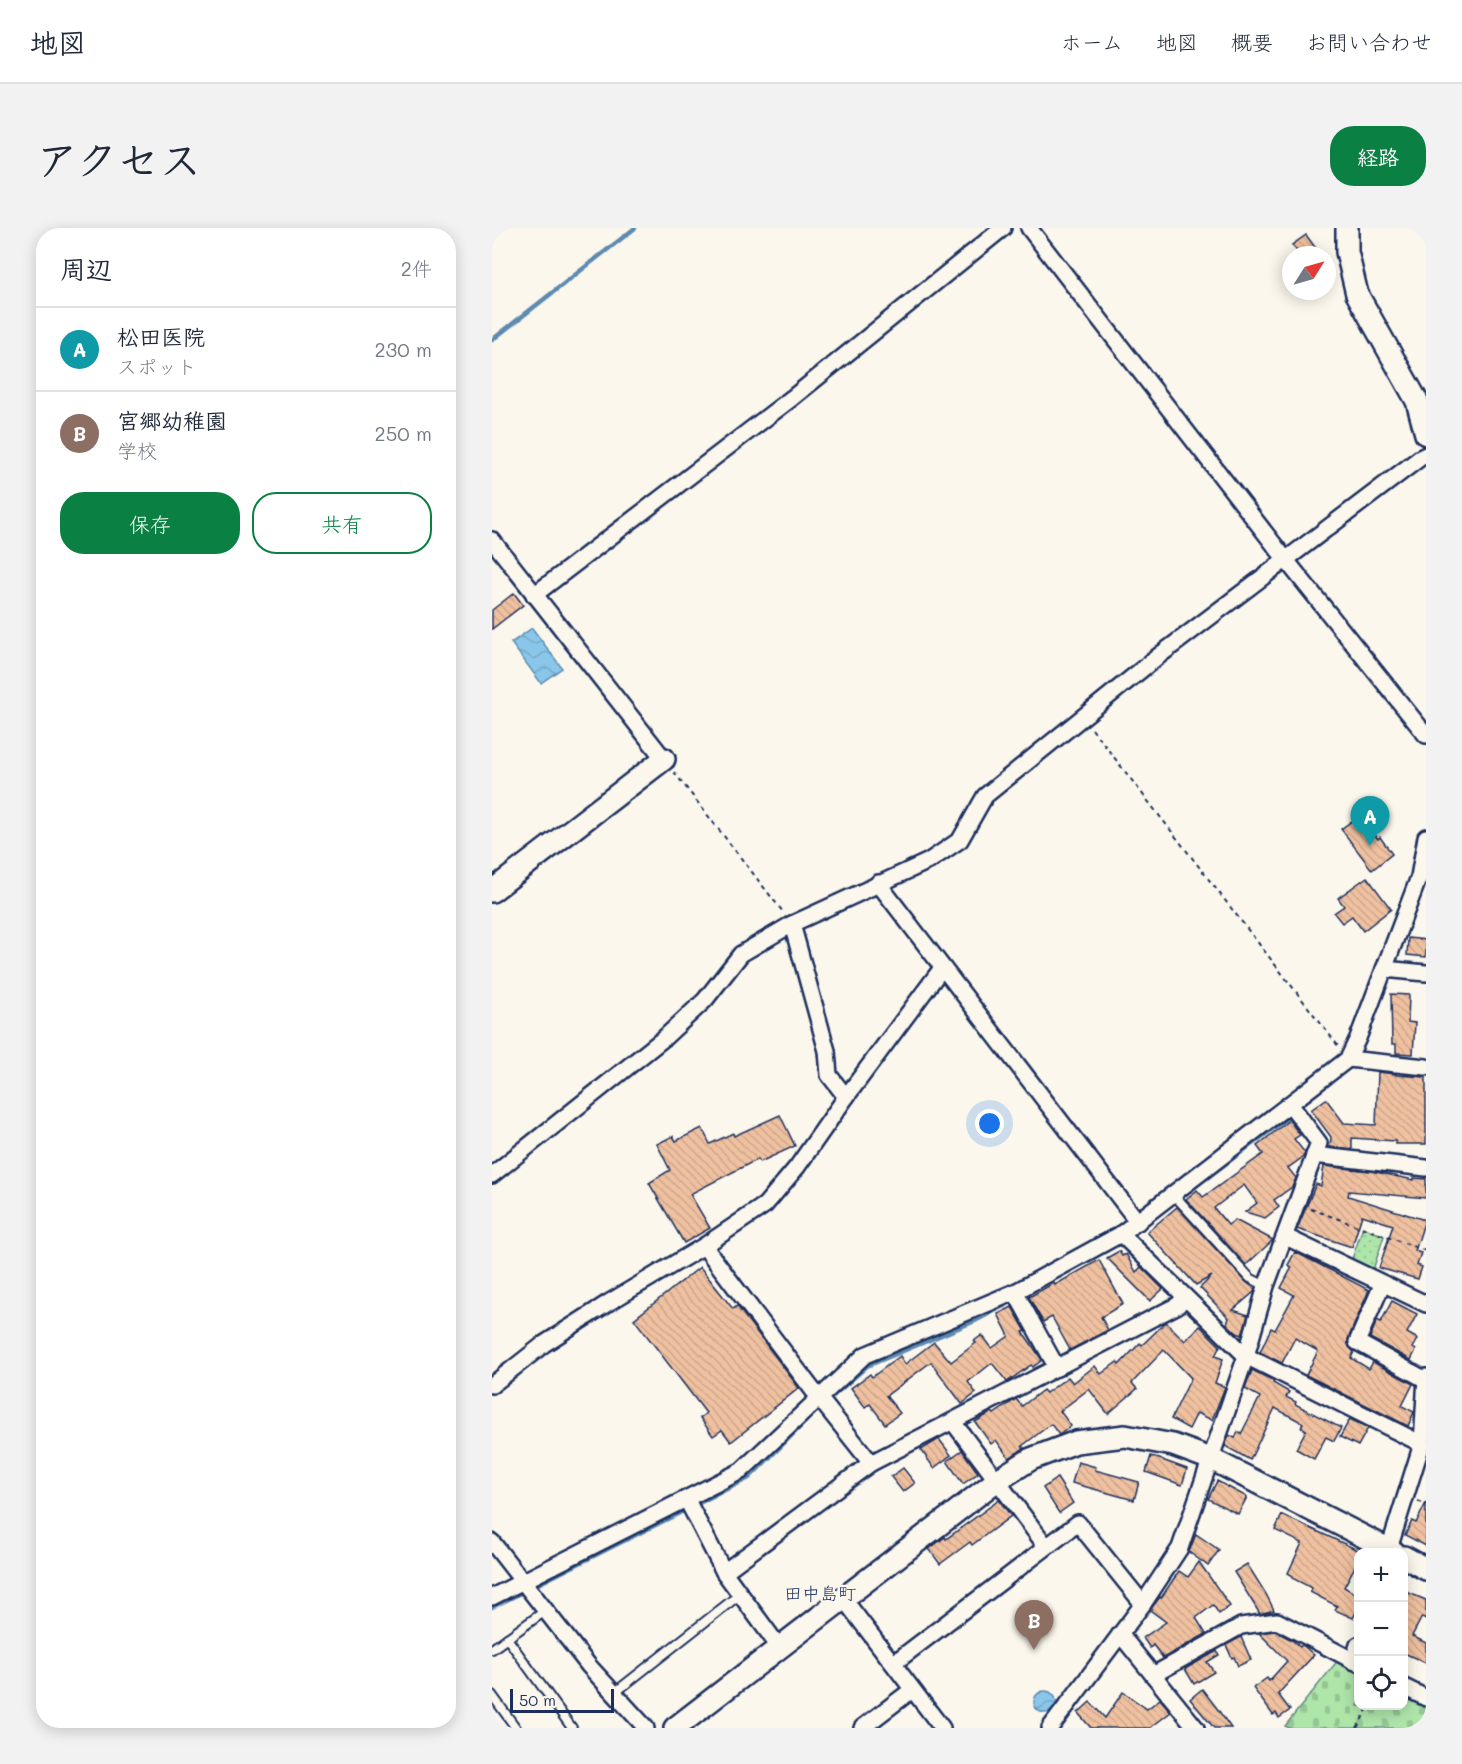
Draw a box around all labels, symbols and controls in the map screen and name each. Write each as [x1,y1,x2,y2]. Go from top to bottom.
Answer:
text: 地図 [30,24,86,60]
text: ホーム [1061,28,1123,55]
text: 地図 [1156,28,1198,55]
text: 概要 [1231,28,1273,55]
text: お問い合わせ [1306,28,1432,55]
button: 経路 [1330,126,1426,186]
text: アクセス [36,131,201,186]
north arrow [1282,246,1336,300]
text: 周辺 [60,252,112,286]
text: 2件 [401,255,432,281]
text: 松田医院 [117,322,205,351]
text: A [73,336,86,362]
text: 230 m [374,336,432,362]
text: スポット [117,353,197,379]
text: 宮郷幼稚園 [117,406,227,435]
text: B [73,420,86,446]
text: 250 m [375,420,432,446]
text: 学校 [117,437,157,463]
button: 保存 [60,492,240,554]
button: 共有 [252,492,432,554]
pin: A [1350,796,1390,846]
your location [975,1109,1004,1138]
map controls [1354,1548,1408,1710]
button: + [1354,1548,1408,1602]
district label: 田中島町 [784,1581,856,1605]
pin: B [1014,1600,1054,1650]
button: − [1354,1602,1408,1656]
button: locate [1354,1656,1408,1710]
scale bar [510,1686,614,1714]
text: 50 m [519,1689,556,1710]

